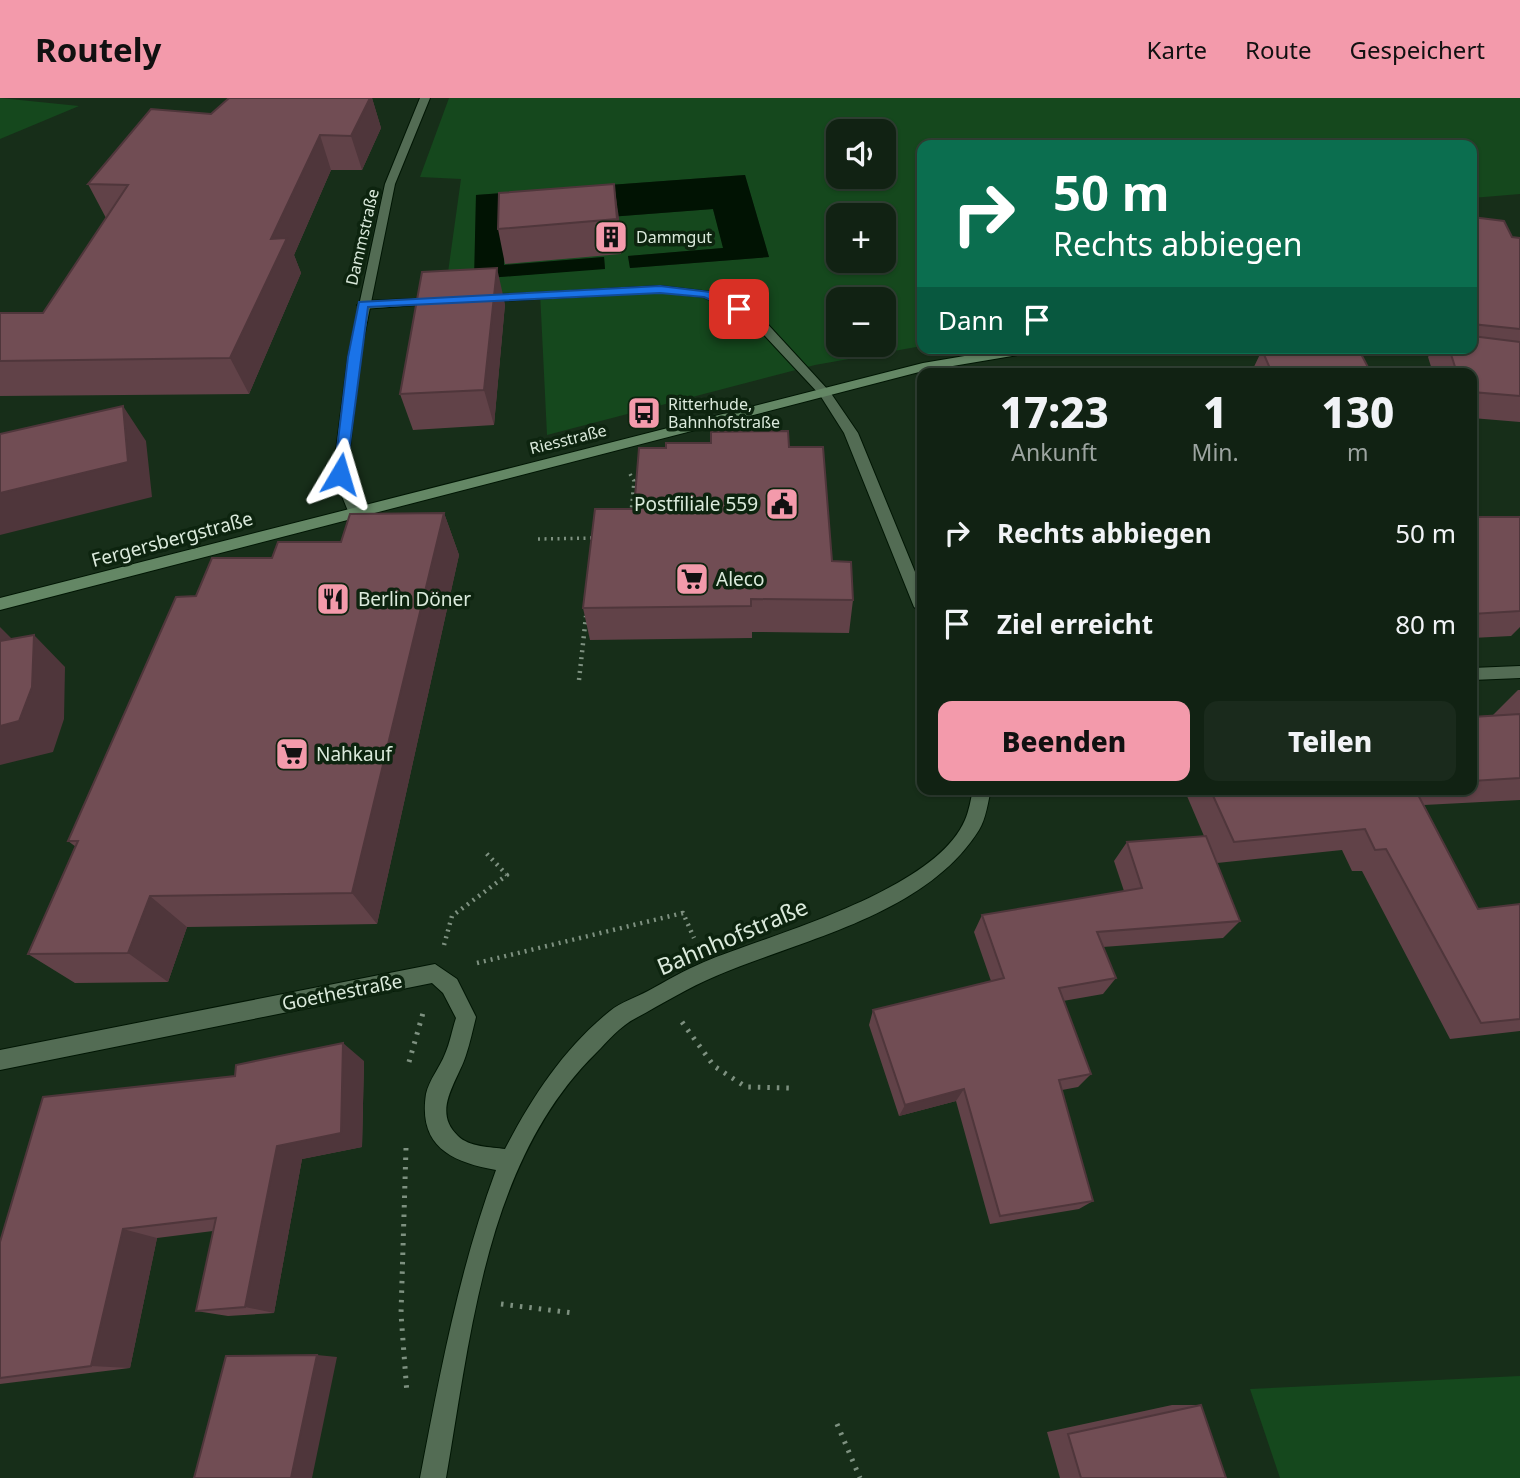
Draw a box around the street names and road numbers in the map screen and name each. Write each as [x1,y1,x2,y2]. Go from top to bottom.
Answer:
street label: Dammstraße [340,187,384,287]
street label: Riesstraße [527,419,609,459]
street label: Fergersbergstraße [88,505,256,573]
street label: Bahnhofstraße [652,890,812,982]
street label: Goethestraße [280,968,404,1016]

